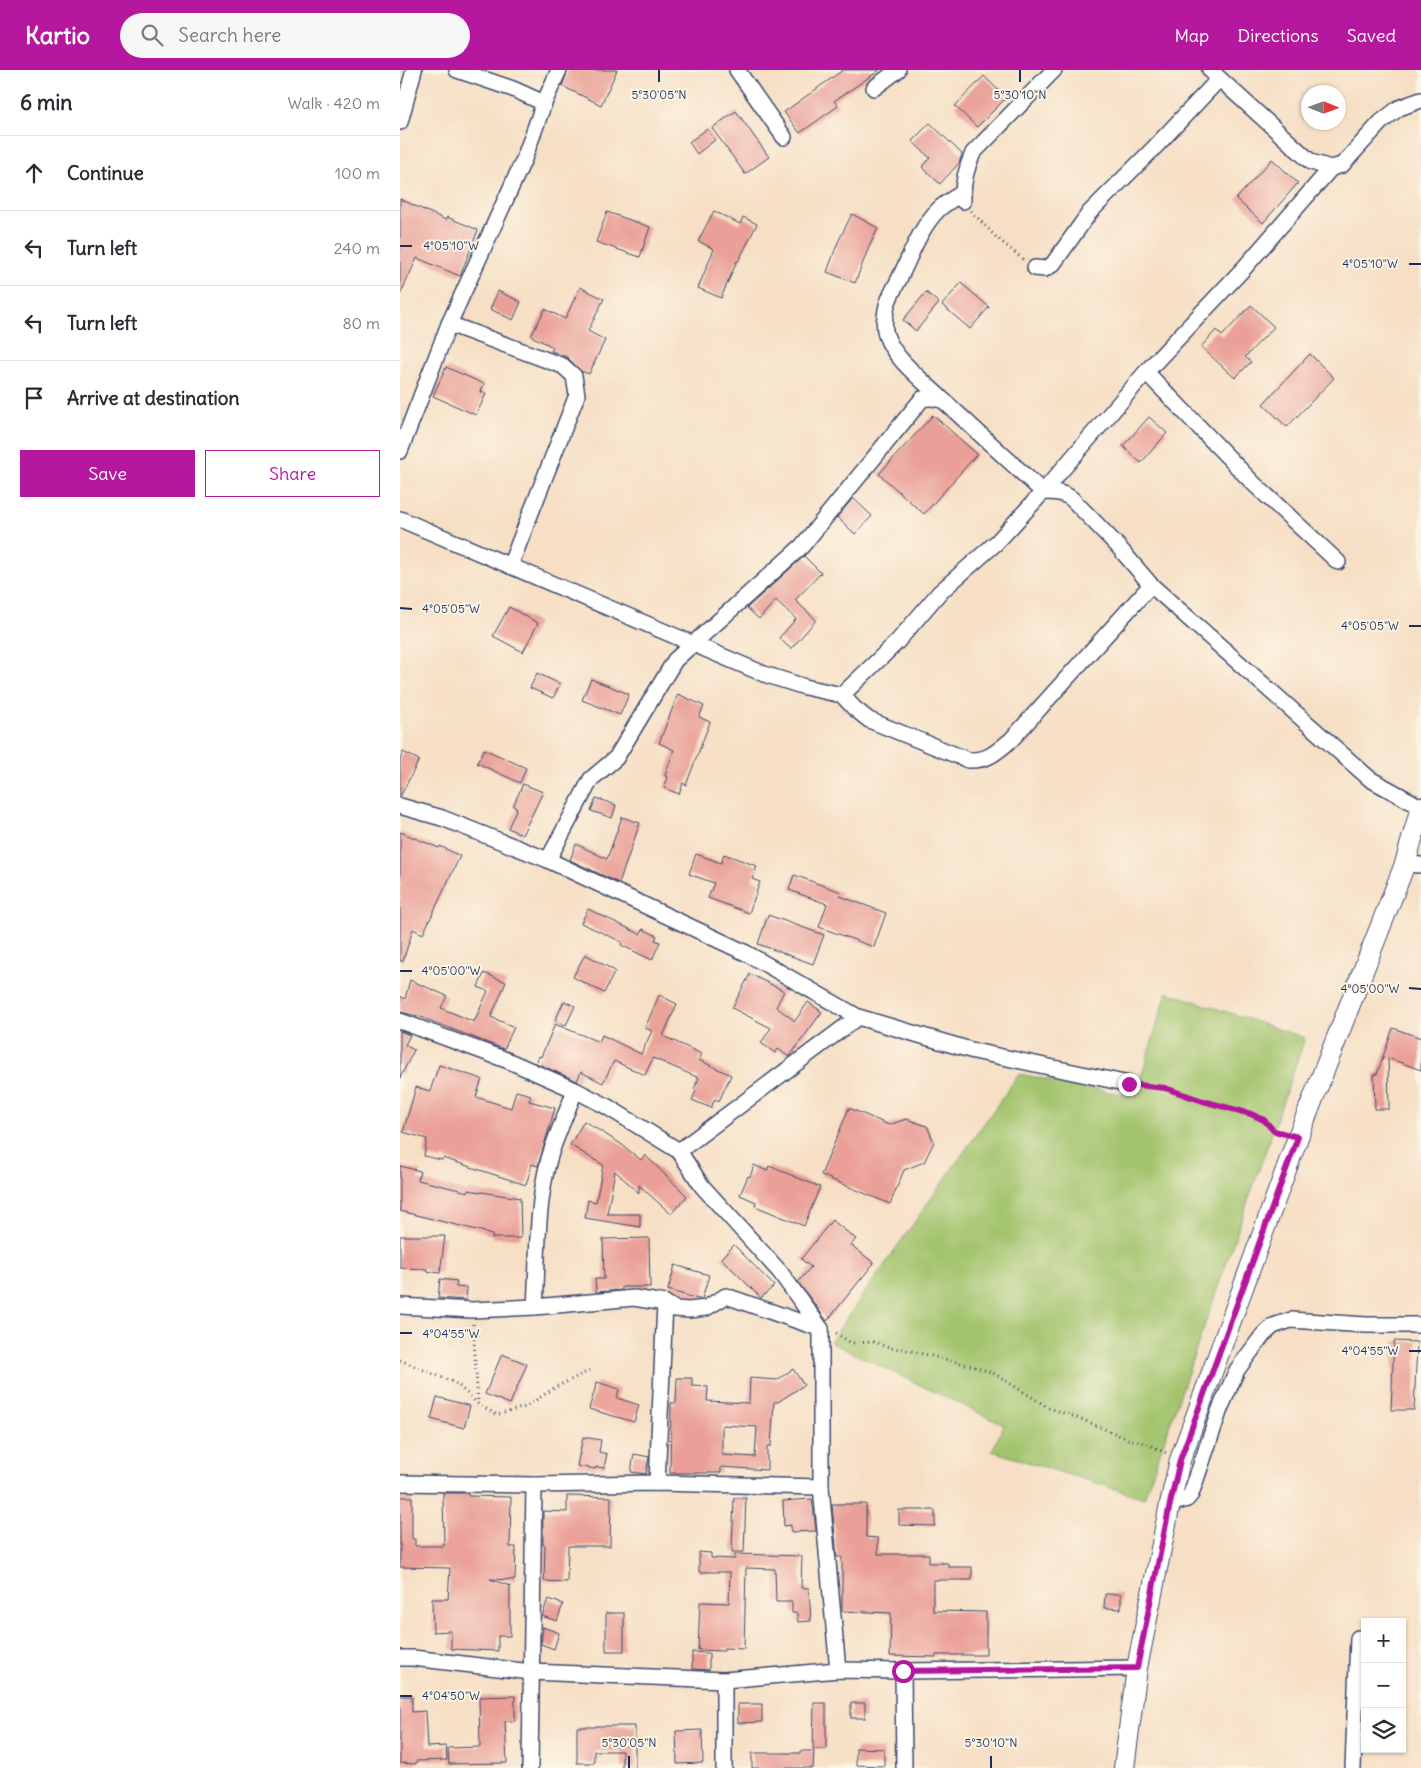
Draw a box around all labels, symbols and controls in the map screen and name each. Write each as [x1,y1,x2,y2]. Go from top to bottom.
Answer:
search box [120,13,470,58]
text: Kartio [25,20,90,50]
icon: search [138,21,166,49]
text: Search here [178,23,281,47]
text: Map [1174,24,1209,47]
text: Directions [1237,24,1319,47]
text: Saved [1347,24,1396,47]
north arrow [1301,85,1346,130]
text: 5°30'05"N [631,87,687,102]
text: 5°30'10"N [994,87,1046,102]
text: 6 min [20,89,72,116]
text: Walk · 420 m [288,93,380,113]
icon: ahead [20,159,48,187]
text: Continue [67,161,144,185]
text: 100 m [335,163,380,183]
icon: left [20,234,48,262]
text: Turn left [67,236,137,260]
text: 240 m [334,238,380,258]
text: 4°05'10"W [423,238,479,253]
text: 4°05'10"W [1342,256,1398,271]
icon: left [20,309,48,337]
text: Turn left [67,311,137,335]
text: 80 m [342,313,380,333]
icon: arrive [20,384,48,412]
text: Arrive at destination [67,386,240,410]
button: Save [20,450,195,497]
button: Share [205,450,380,497]
text: 4°05'05"W [422,601,480,616]
text: 4°05'05"W [1341,618,1399,633]
text: 4°05'00"W [422,963,481,978]
text: 4°05'00"W [1341,981,1400,996]
route end [1118,1073,1141,1096]
text: 4°04'55"W [423,1326,480,1341]
text: 4°04'55"W [1342,1343,1399,1358]
map controls [1361,1618,1406,1753]
button: + [1361,1618,1406,1663]
route start [892,1660,915,1683]
button: − [1361,1663,1406,1708]
text: 4°04'50"W [422,1688,480,1703]
button: layers [1361,1708,1406,1753]
text: 5°30'05"N [601,1735,657,1750]
text: 5°30'10"N [965,1735,1017,1750]

